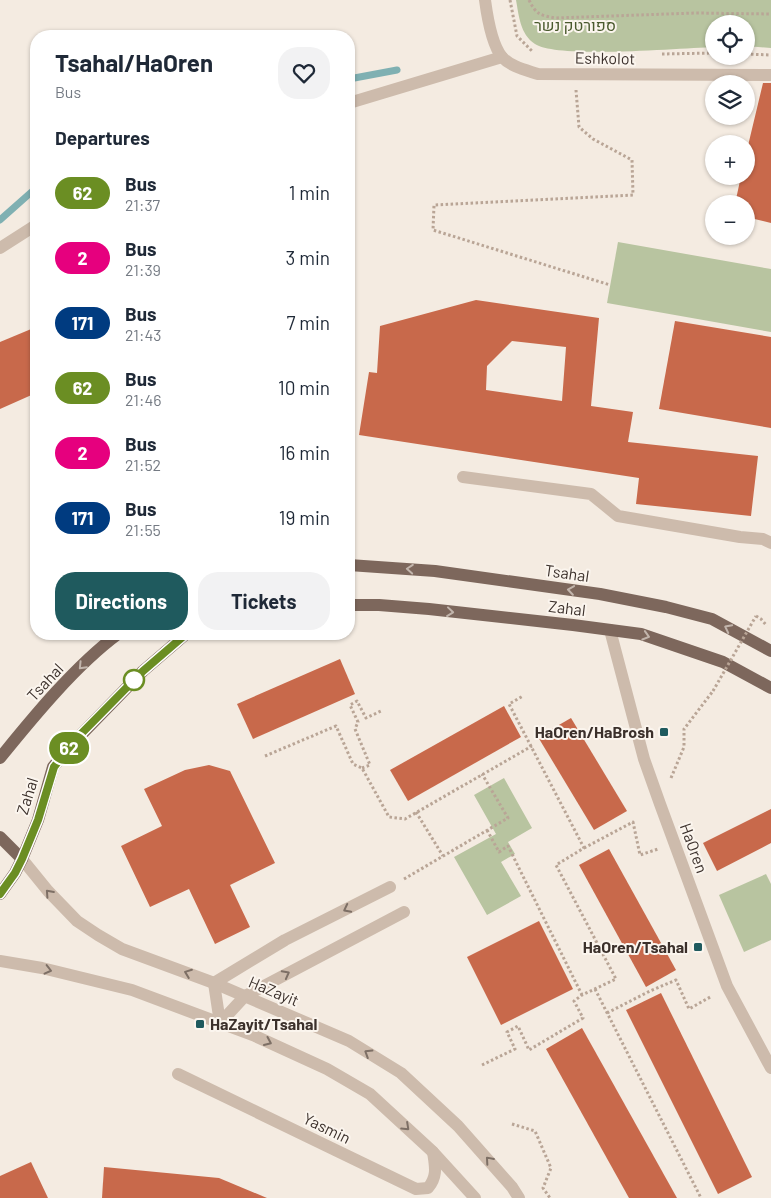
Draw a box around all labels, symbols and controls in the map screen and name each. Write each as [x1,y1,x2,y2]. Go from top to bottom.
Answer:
park label: ספורטק נשר [534,15,616,34]
map controls [705,15,755,245]
button: locate [705,15,755,65]
button: heart [278,47,330,99]
street label: Eshkolot [575,47,635,68]
text: Tsahal/HaOren [55,48,213,77]
button: layers [705,75,755,125]
text: Bus [55,82,81,101]
text: Departures [55,126,150,149]
button: + [705,135,755,185]
text: Bus [125,172,157,195]
text: 1 min [289,181,330,204]
text: 62 [73,182,92,204]
text: 21:37 [125,195,160,214]
button: − [705,195,755,245]
text: Bus [125,237,157,260]
text: 3 min [286,246,330,269]
text: 2 [77,247,88,269]
text: 21:39 [125,260,161,279]
text: Bus [125,302,157,325]
text: 7 min [286,311,330,334]
text: 171 [72,312,93,334]
text: 21:43 [125,325,161,344]
text: Bus [125,367,157,390]
text: 10 min [278,376,330,399]
text: 62 [73,377,92,399]
text: 21:46 [125,390,161,409]
text: Bus [125,432,157,455]
text: 16 min [279,441,330,464]
text: 2 [77,442,88,464]
text: 21:52 [125,455,161,474]
text: Bus [125,497,157,520]
text: 19 min [279,506,330,529]
text: 171 [72,507,93,529]
text: 21:55 [125,520,161,539]
street label: Tsahal [544,560,591,585]
one-way arrow [406,564,414,575]
button: Directions [55,572,188,630]
button: Tickets [198,572,330,630]
one-way arrow [567,585,575,596]
street label: Zahal [547,596,587,619]
one-way arrow [446,606,454,617]
one-way arrow [724,624,733,634]
one-way arrow [641,631,649,641]
street label: Tsahal [22,659,67,704]
one-way arrow [79,661,88,670]
unlabelled marker [123,669,145,691]
place label: HaOren/HaBrosh [535,722,654,741]
marker: HaOren/HaBrosh [658,726,670,738]
line badge: 62 [46,732,92,764]
text: 62 [59,737,79,759]
street label: Zahal [12,775,41,817]
street label: HaOren [677,820,712,875]
one-way arrow [46,889,55,898]
one-way arrow [343,903,352,913]
place label: HaOren/Tsahal [583,937,688,956]
marker: HaOren/Tsahal [692,941,704,953]
one-way arrow [43,964,52,975]
one-way arrow [184,969,193,979]
one-way arrow [281,970,290,980]
street label: HaZayit [246,971,302,1010]
place label: HaZayit/Tsahal [210,1014,317,1033]
marker: HaZayit/Tsahal [194,1018,206,1030]
one-way arrow [263,1036,272,1047]
one-way arrow [365,1049,374,1059]
street label: Yasmin [301,1108,354,1147]
one-way arrow [400,1121,409,1130]
one-way arrow [485,1157,494,1166]

